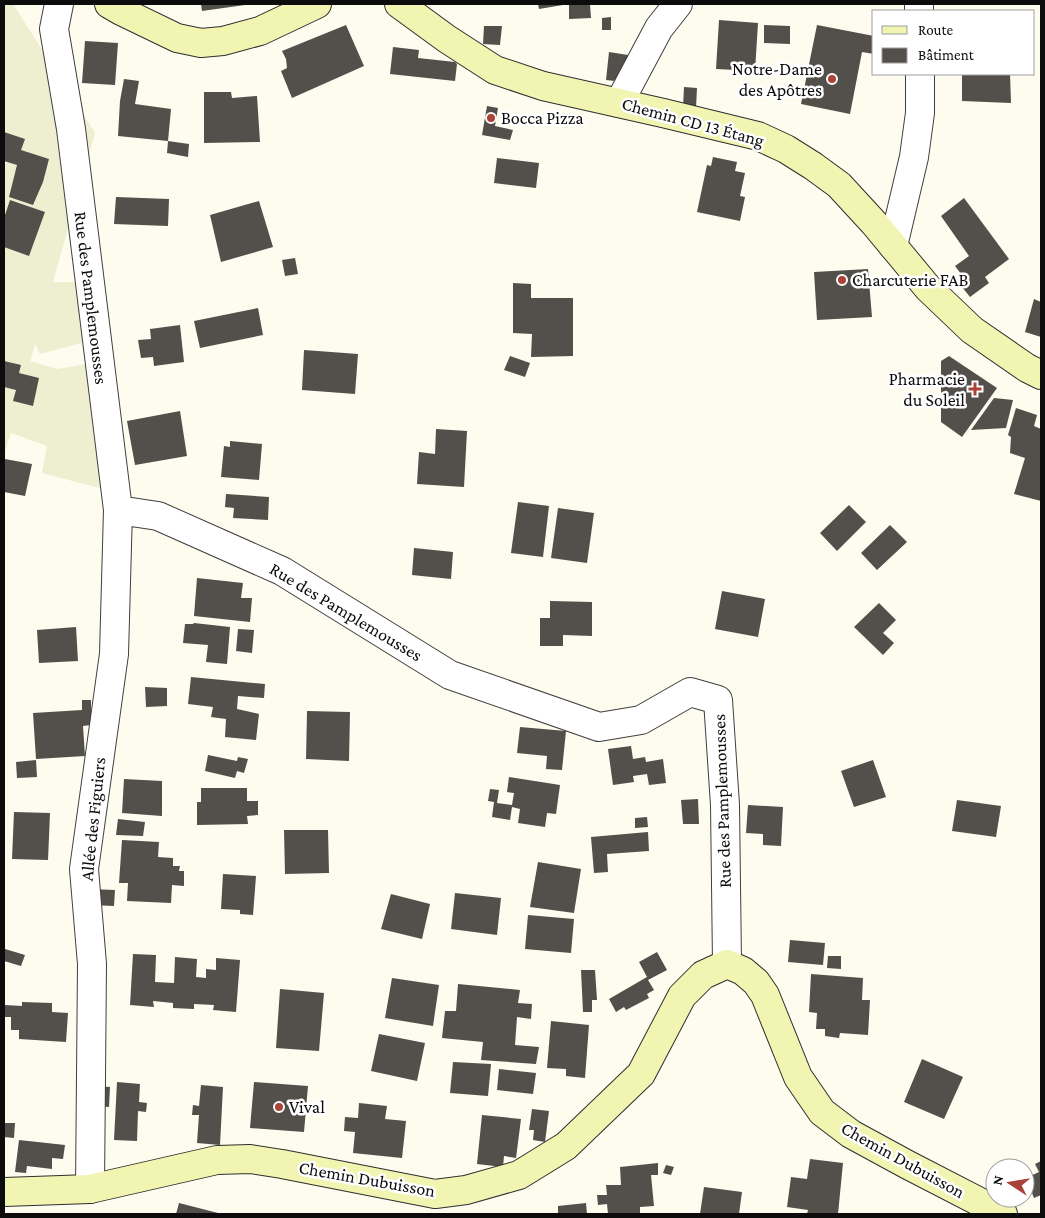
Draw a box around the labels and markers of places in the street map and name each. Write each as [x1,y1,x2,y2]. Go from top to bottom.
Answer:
place label: Notre-Dame des Apôtres [732,59,822,100]
marker: Notre-Dame des Apôtres [826,73,838,85]
place label: Bocca Pizza [501,108,584,128]
marker: Bocca Pizza [485,112,497,124]
place label: Charcuterie FAB [852,270,968,290]
marker: Charcuterie FAB [836,274,848,286]
place label: Pharmacie du Soleil [889,369,965,410]
marker: Pharmacie du Soleil [969,383,981,395]
place label: Vival [289,1097,325,1117]
marker: Vival [273,1101,285,1113]

